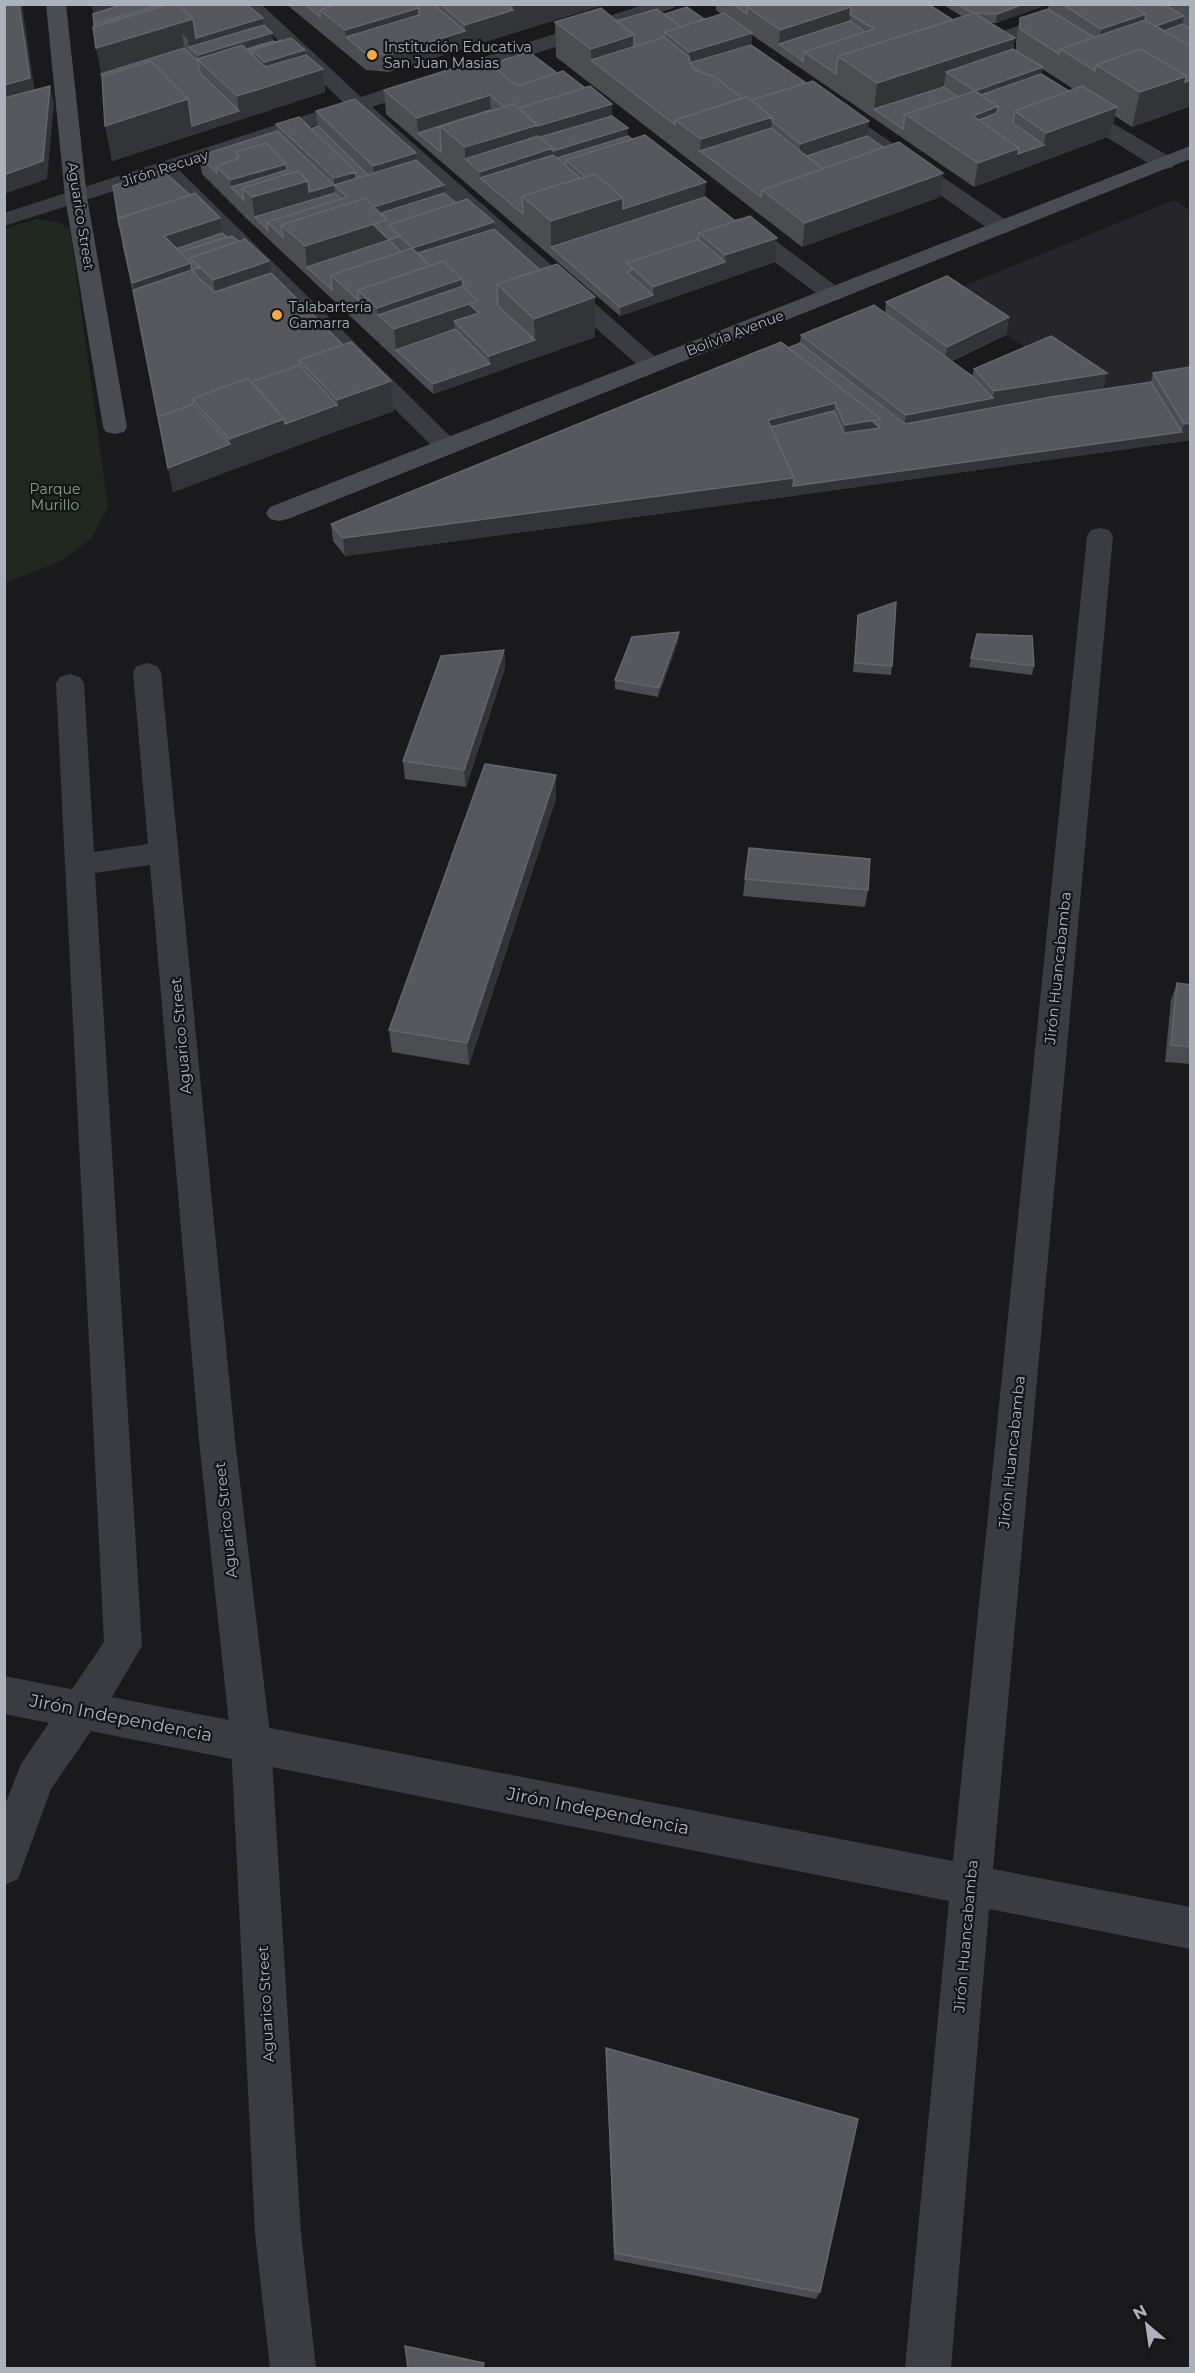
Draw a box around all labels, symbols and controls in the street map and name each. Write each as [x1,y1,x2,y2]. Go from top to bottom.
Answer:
place label: Institución Educativa San Juan Masias [384,38,532,72]
marker: Institución Educativa San Juan Masias [365,48,379,62]
street label: Jirón Recuay [119,145,211,191]
street label: Aguarico Street [64,161,98,272]
place label: Talabartería Gamarra [289,298,372,332]
street label: Bolivia Avenue [684,306,786,360]
marker: Talabartería Gamarra [270,308,284,322]
park label: Parque Murillo [30,480,80,514]
street label: Jirón Huancabamba [1040,891,1075,1046]
street label: Aguarico Street [166,977,195,1095]
street label: Jirón Huancabamba [994,1375,1029,1530]
street label: Aguarico Street [210,1461,241,1579]
street label: Jirón Independencia [27,1689,214,1747]
street label: Jirón Independencia [504,1782,691,1840]
street label: Jirón Huancabamba [949,1859,982,2014]
street label: Aguarico Street [253,1945,278,2063]
north arrow [1117,2295,1177,2355]
text: N [1130,2301,1150,2324]

